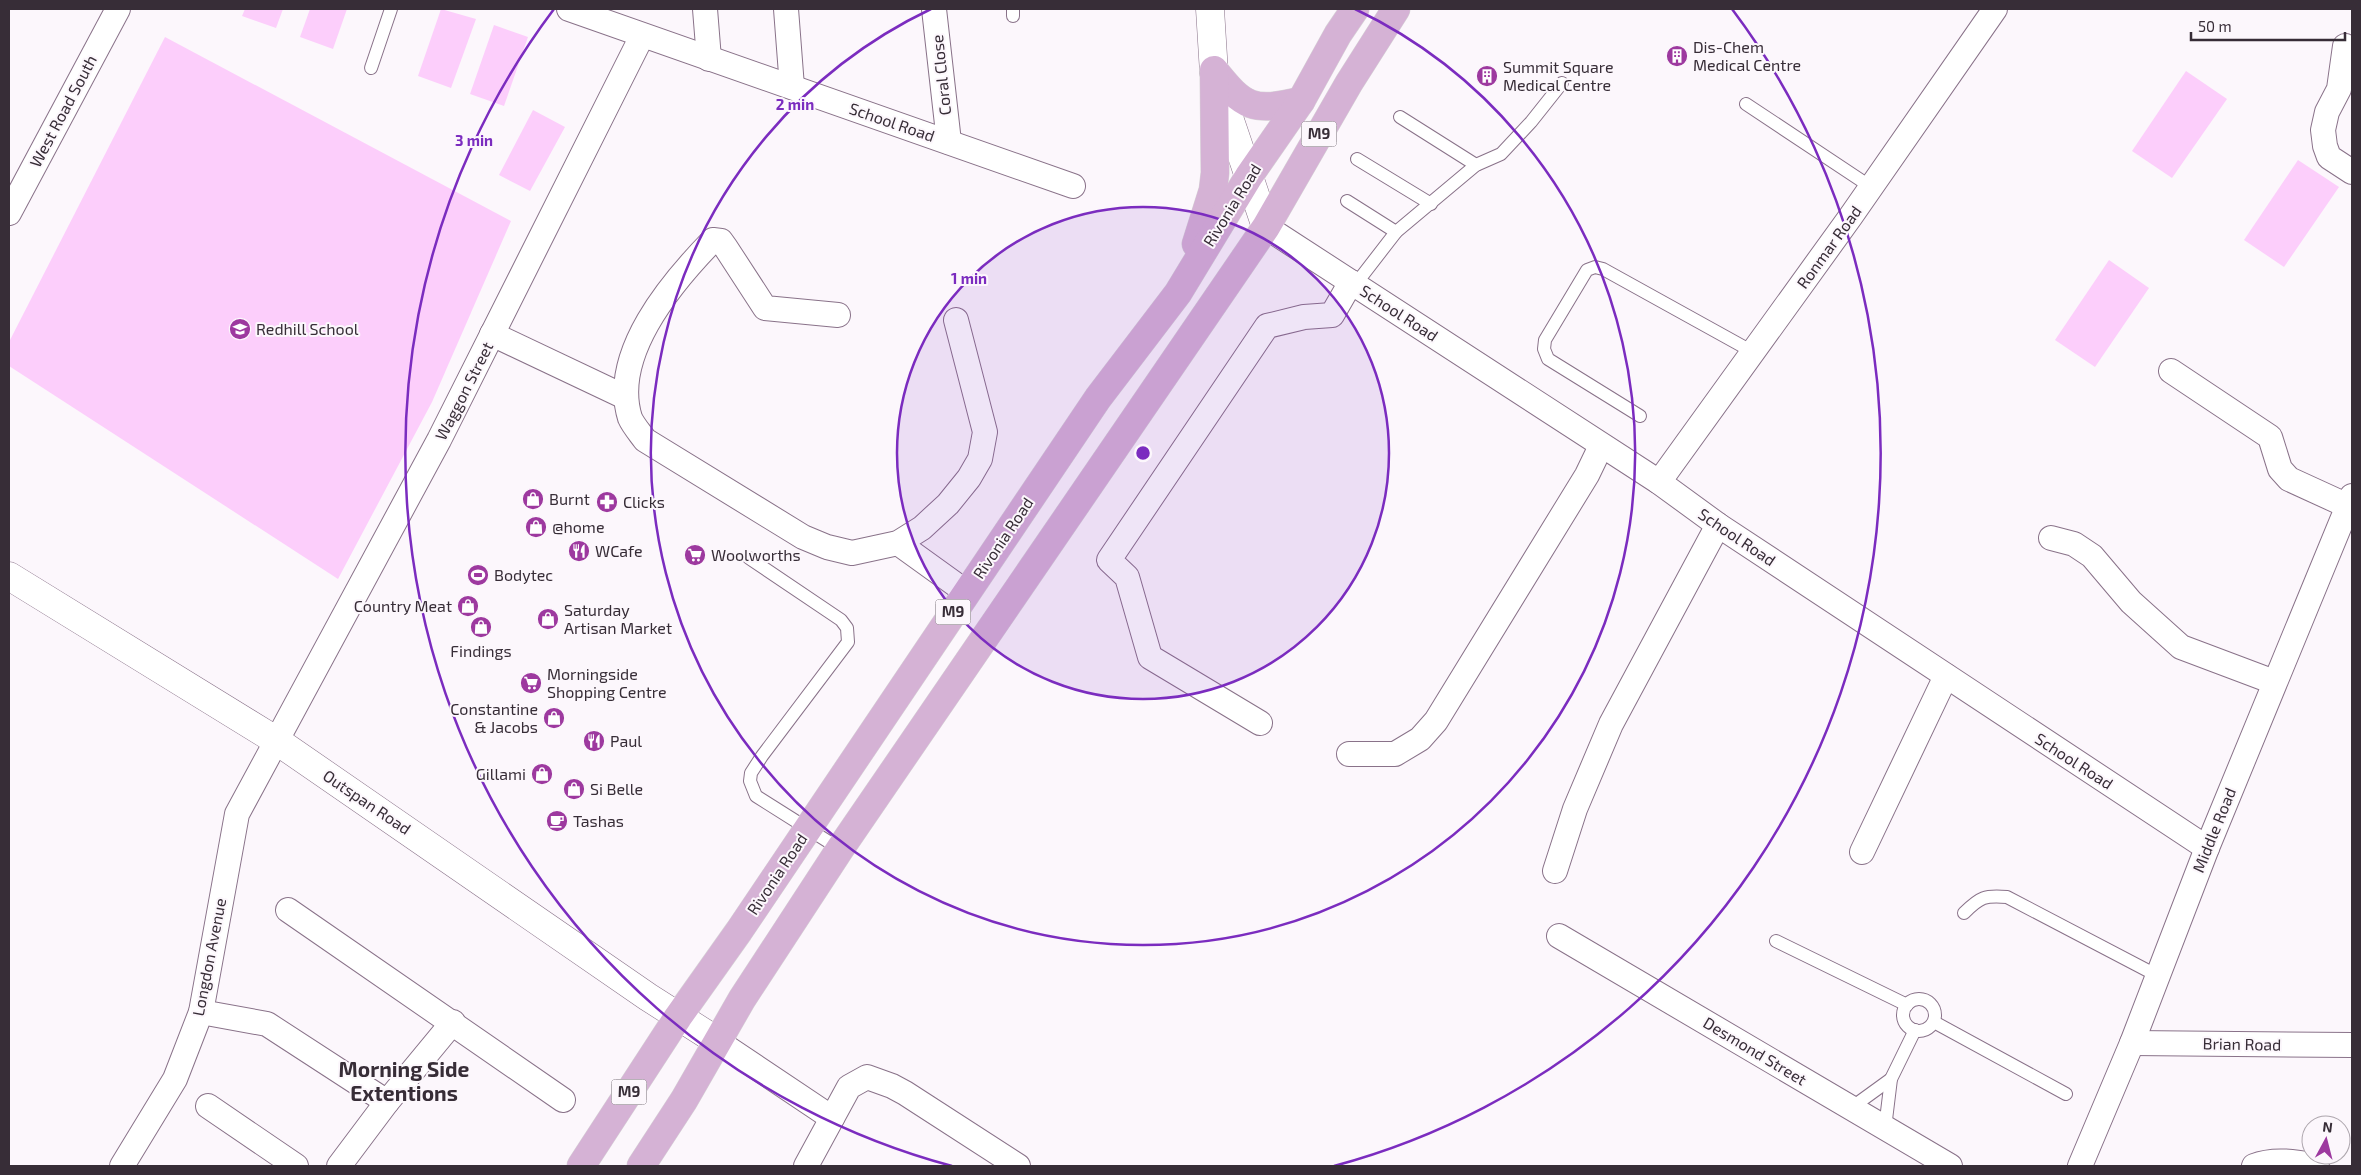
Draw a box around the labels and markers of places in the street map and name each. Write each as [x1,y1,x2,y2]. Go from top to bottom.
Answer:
place label: Dis-Chem Medical Centre [1693,37,1801,74]
building icon: Dis-Chem Medical Centre [1665,44,1689,68]
place label: Summit Square Medical Centre [1503,57,1614,94]
building icon: Summit Square Medical Centre [1475,64,1499,88]
school or university icon: Redhill School [228,317,252,341]
place label: Redhill School [256,319,359,338]
centre of rings [1134,444,1152,462]
shop icon: Burnt [521,487,545,511]
place label: Burnt [549,489,590,508]
pharmacy icon: Clicks [595,490,619,514]
place label: Clicks [623,492,665,511]
shop icon: @home [524,515,548,539]
place label: @home [552,517,604,536]
restaurant icon: WCafe [567,539,591,563]
place label: WCafe [595,541,643,560]
supermarket icon: Woolworths [683,543,707,567]
place label: Woolworths [711,545,801,564]
sports icon: Bodytec [466,563,490,587]
place label: Bodytec [494,565,553,584]
shop icon: Country Meat [456,594,480,618]
place label: Country Meat [354,596,452,615]
place label: Saturday Artisan Market [564,600,672,637]
shop icon: Saturday Artisan Market [536,607,560,631]
shop icon: Findings [469,615,493,639]
place label: Findings [450,641,512,660]
place label: Morningside Shopping Centre [547,664,667,701]
supermarket icon: Morningside Shopping Centre [519,671,543,695]
place label: Constantine & Jacobs [450,699,538,736]
shop icon: Constantine & Jacobs [542,706,566,730]
restaurant icon: Paul [582,729,606,753]
place label: Paul [610,731,642,750]
shop icon: Gillami [530,762,554,786]
place label: Gillami [476,764,526,783]
shop icon: Si Belle [562,777,586,801]
place label: Si Belle [590,779,643,798]
cafe icon: Tashas [545,809,569,833]
place label: Tashas [573,811,624,830]

